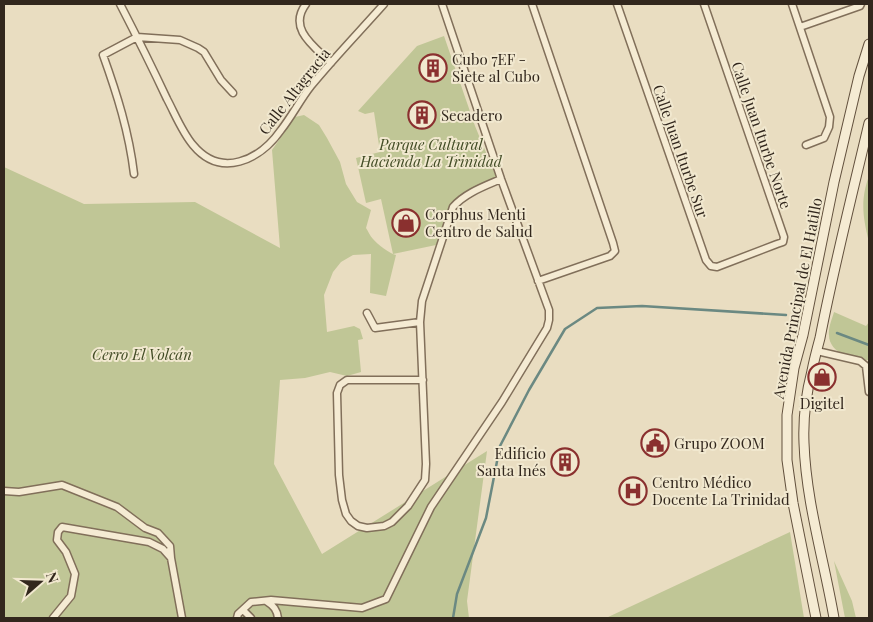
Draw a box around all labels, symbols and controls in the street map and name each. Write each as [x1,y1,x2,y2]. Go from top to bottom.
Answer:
street label: Calle Altagracia [254,43,334,138]
place label: Cubo 7EF - Siete al Cubo [452,49,540,86]
building icon: Cubo 7EF - Siete al Cubo [418,53,448,83]
street label: Calle Juan Iturbe Norte [727,59,797,211]
street label: Calle Juan Iturbe Sur [649,82,713,221]
building icon: Secadero [407,100,437,130]
place label: Secadero [441,105,502,125]
park label: Parque Cultural Hacienda La Trinidad [359,134,503,171]
street label: Avenida Principal de El Hatillo [767,196,826,401]
place label: Corphus Menti Centro de Salud [425,204,533,241]
shop icon: Corphus Menti Centro de Salud [391,208,421,238]
park label: Cerro El Volcán [92,344,192,364]
shop icon: Digitel [807,362,837,392]
place label: Digitel [800,393,844,413]
public building icon: Grupo ZOOM [640,428,670,458]
place label: Grupo ZOOM [674,433,765,453]
place label: Edificio Santa Inés [477,443,546,480]
building icon: Edificio Santa Inés [550,447,580,477]
place label: Centro Médico Docente La Trinidad [652,472,790,509]
hospital icon: Centro Médico Docente La Trinidad [618,476,648,506]
north arrow [15,557,65,607]
text: N [42,569,63,585]

